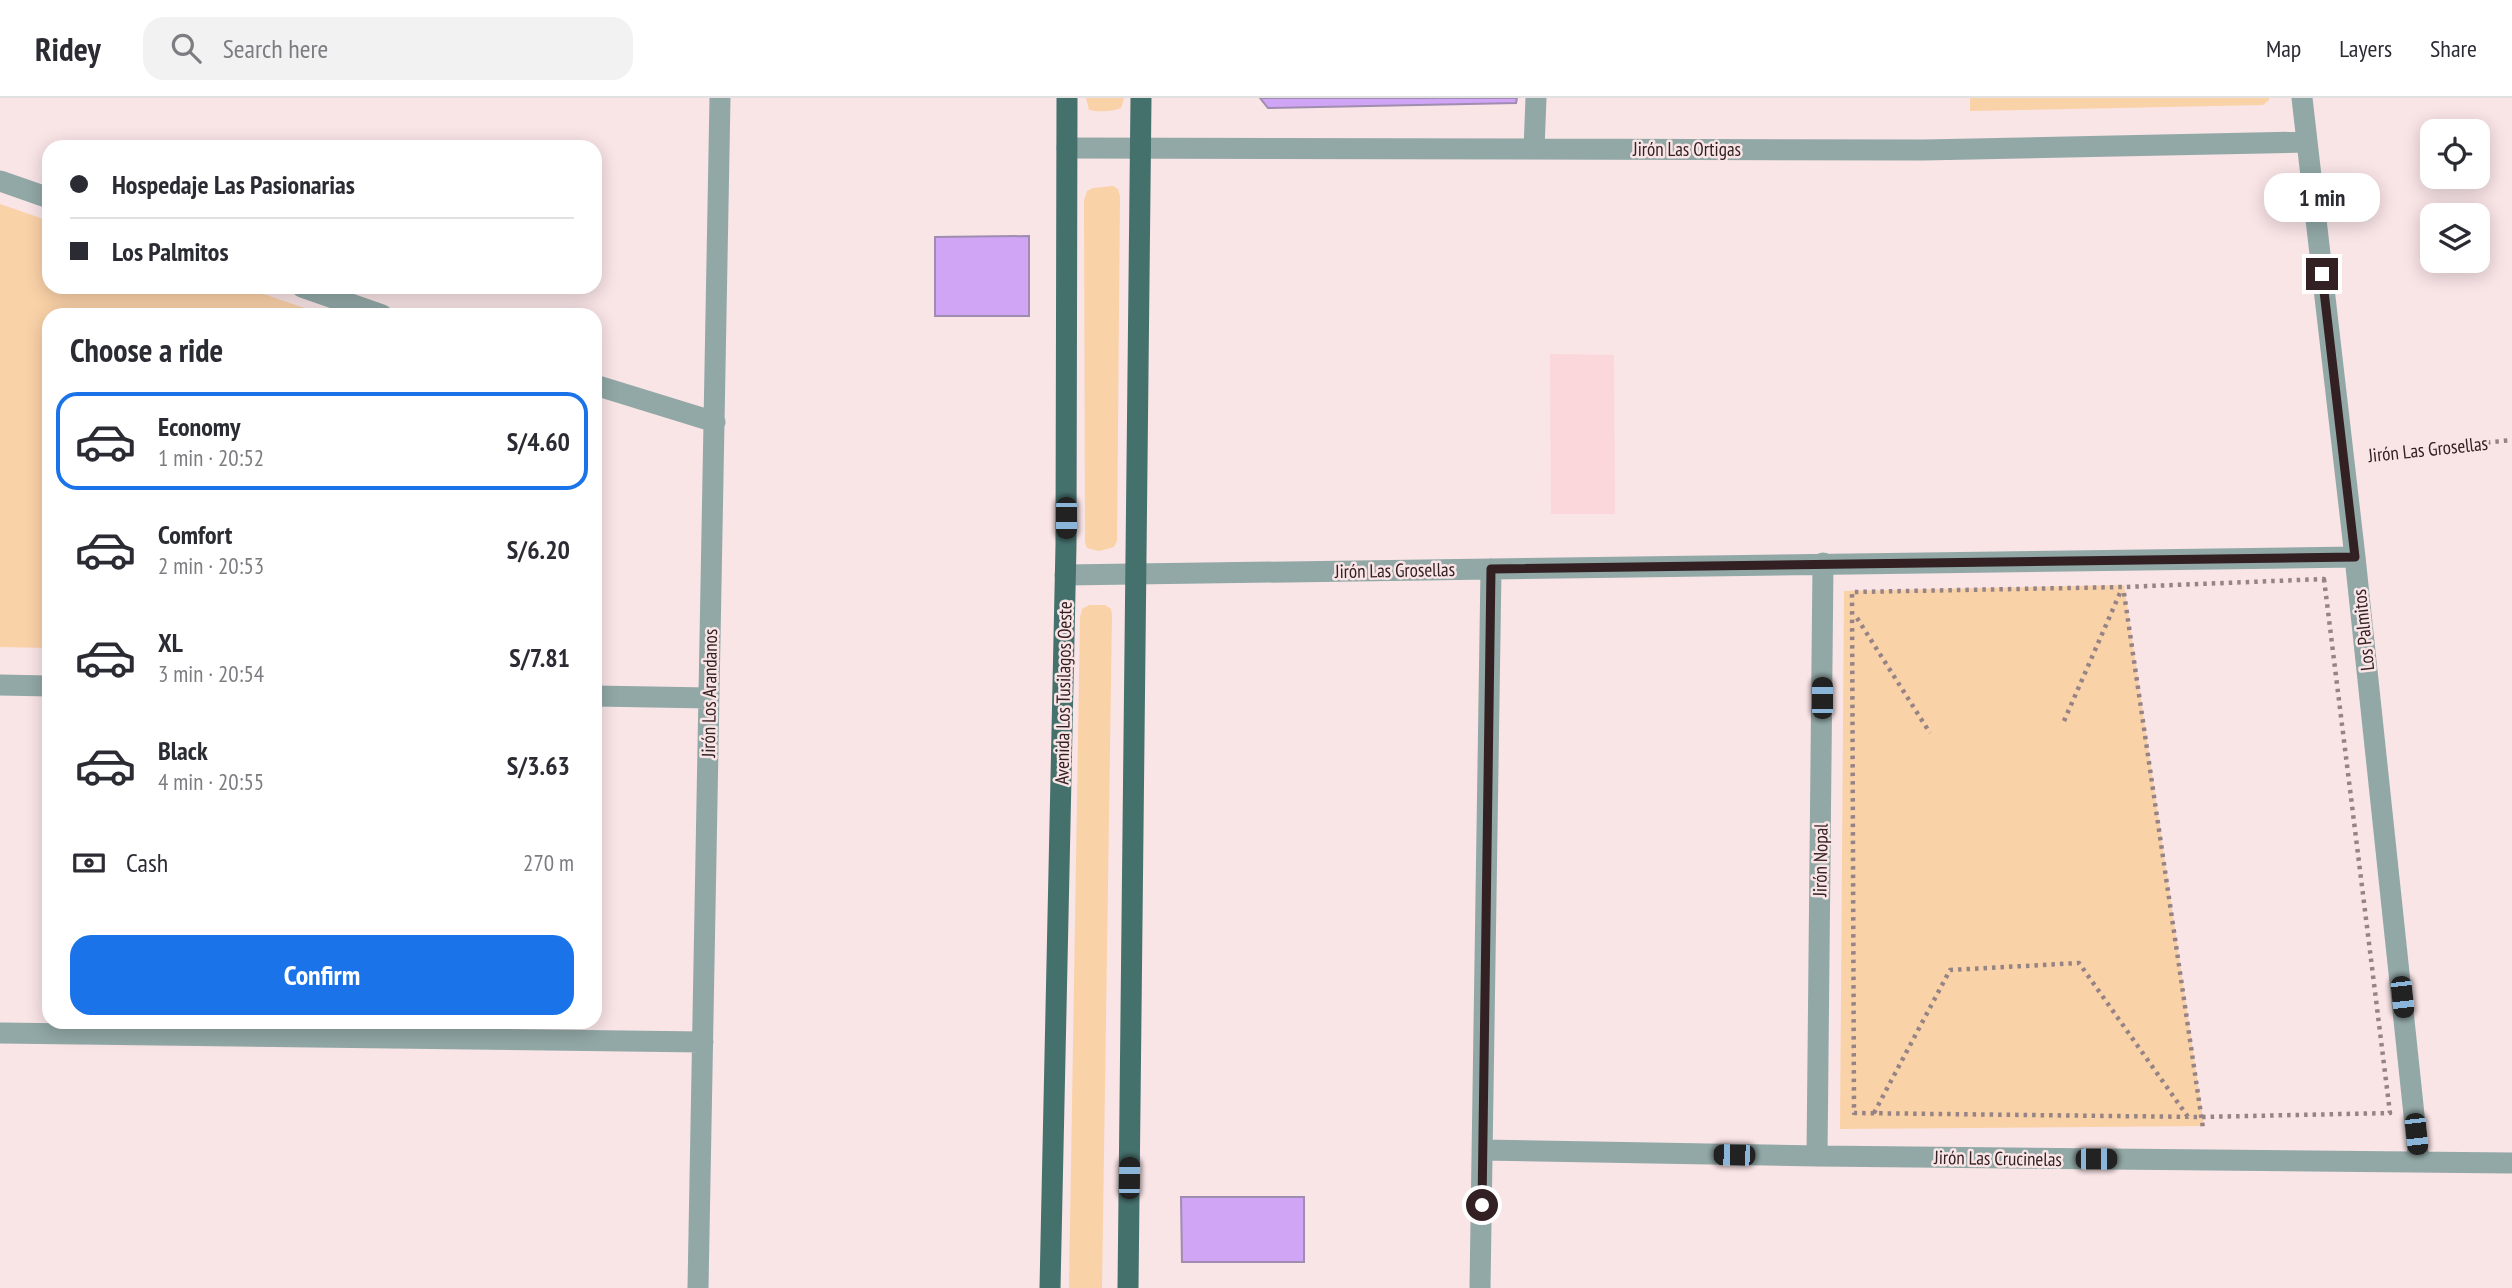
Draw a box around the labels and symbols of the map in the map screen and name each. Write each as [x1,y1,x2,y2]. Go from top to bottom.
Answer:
street label: Jirón Las Ortigas [1632,137,1741,161]
callout: 1 min [2264,172,2380,222]
route end [2306,258,2338,290]
street label: Jirón Las Grosellas [2366,431,2489,467]
car [1056,497,1077,539]
street label: Jirón Las Grosellas [1334,557,1455,583]
street label: Los Palmitos [2347,588,2379,672]
street label: Avenida Los Tusilagos Oeste [1049,601,1077,785]
street label: Jirón Los Arandanos [696,628,722,759]
car [1812,677,1833,719]
street label: Jirón Nopal [1807,823,1833,898]
car [2390,975,2415,1019]
car [2404,1112,2429,1156]
car [1713,1144,1756,1166]
street label: Jirón Las Crucinelas [1933,1145,2062,1171]
car [2076,1149,2118,1170]
car [1119,1157,1140,1199]
route start [1466,1189,1498,1221]

